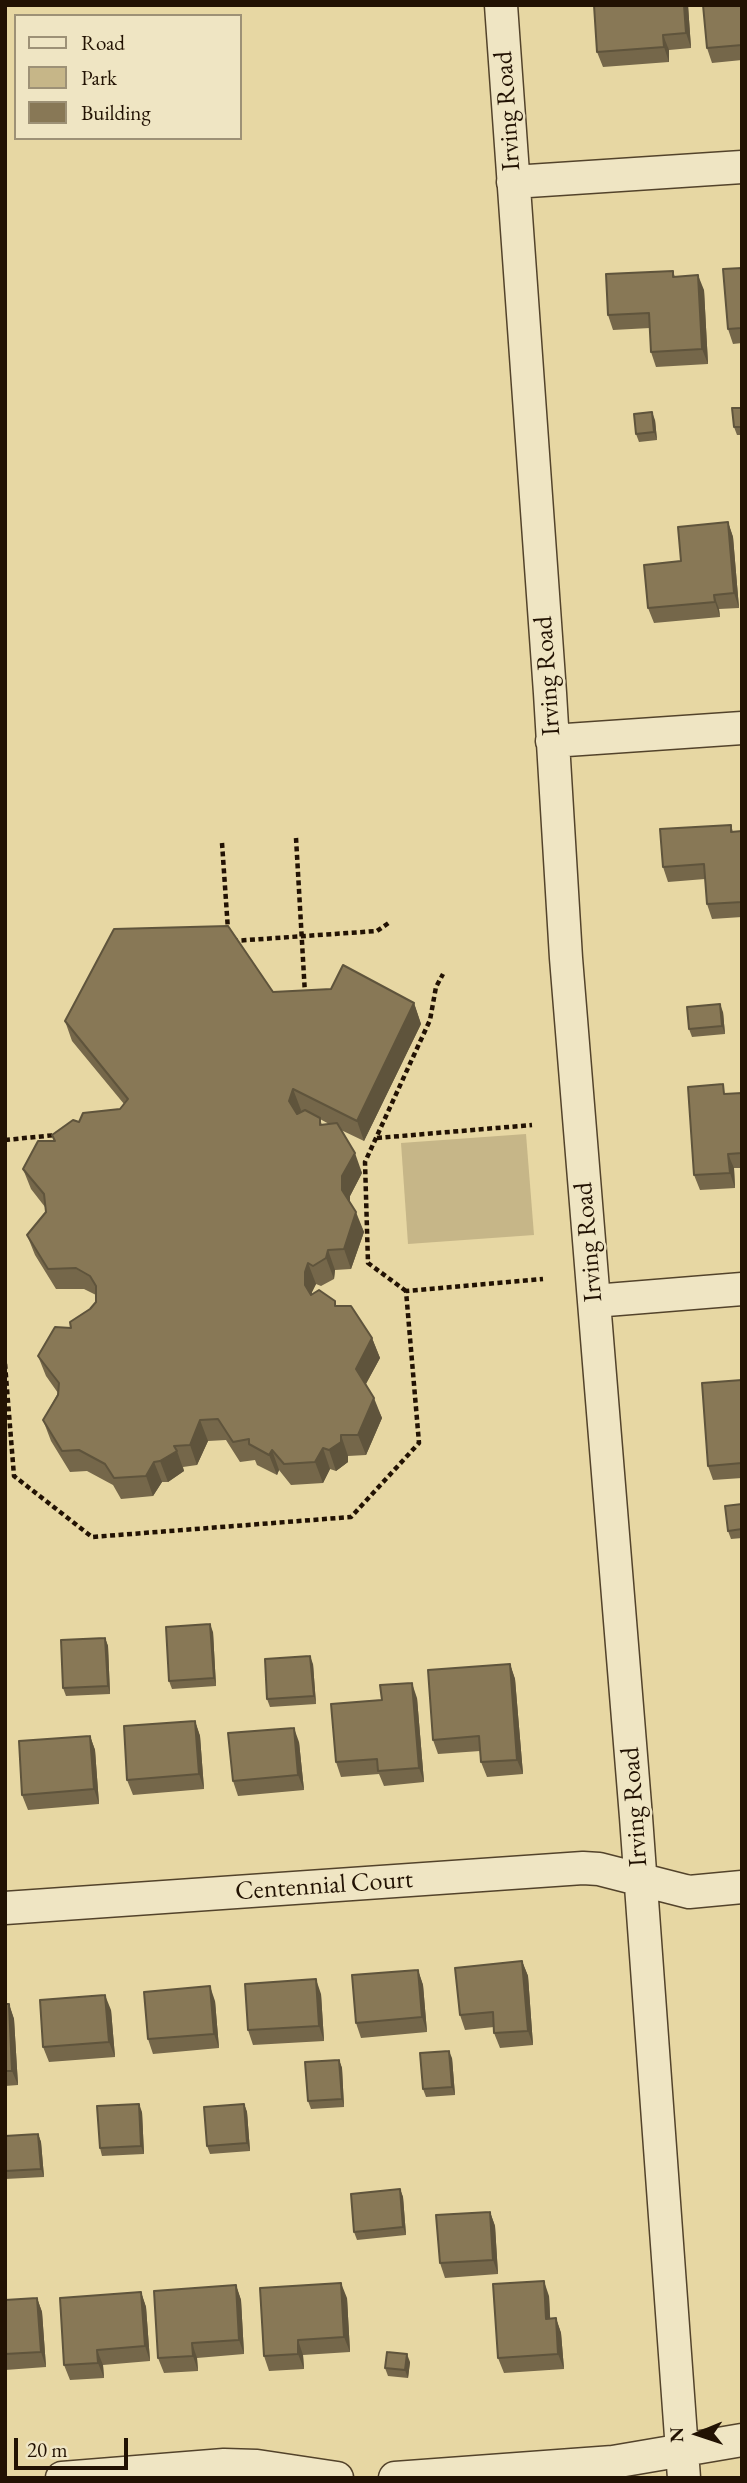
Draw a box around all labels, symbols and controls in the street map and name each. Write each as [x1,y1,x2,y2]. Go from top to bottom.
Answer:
legend [14,14,242,140]
text: Road [81,29,125,56]
street label: Irving Road [488,50,528,172]
text: Park [81,64,117,91]
text: Building [81,99,151,126]
street label: Irving Road [528,615,568,737]
street label: Irving Road [568,1181,610,1303]
street label: Irving Road [615,1746,655,1868]
street label: Centennial Court [234,1864,414,1908]
north arrow [663,2399,733,2469]
scale bar [18,2424,131,2468]
text: N [664,2427,689,2443]
text: 20 m [27,2436,68,2463]

